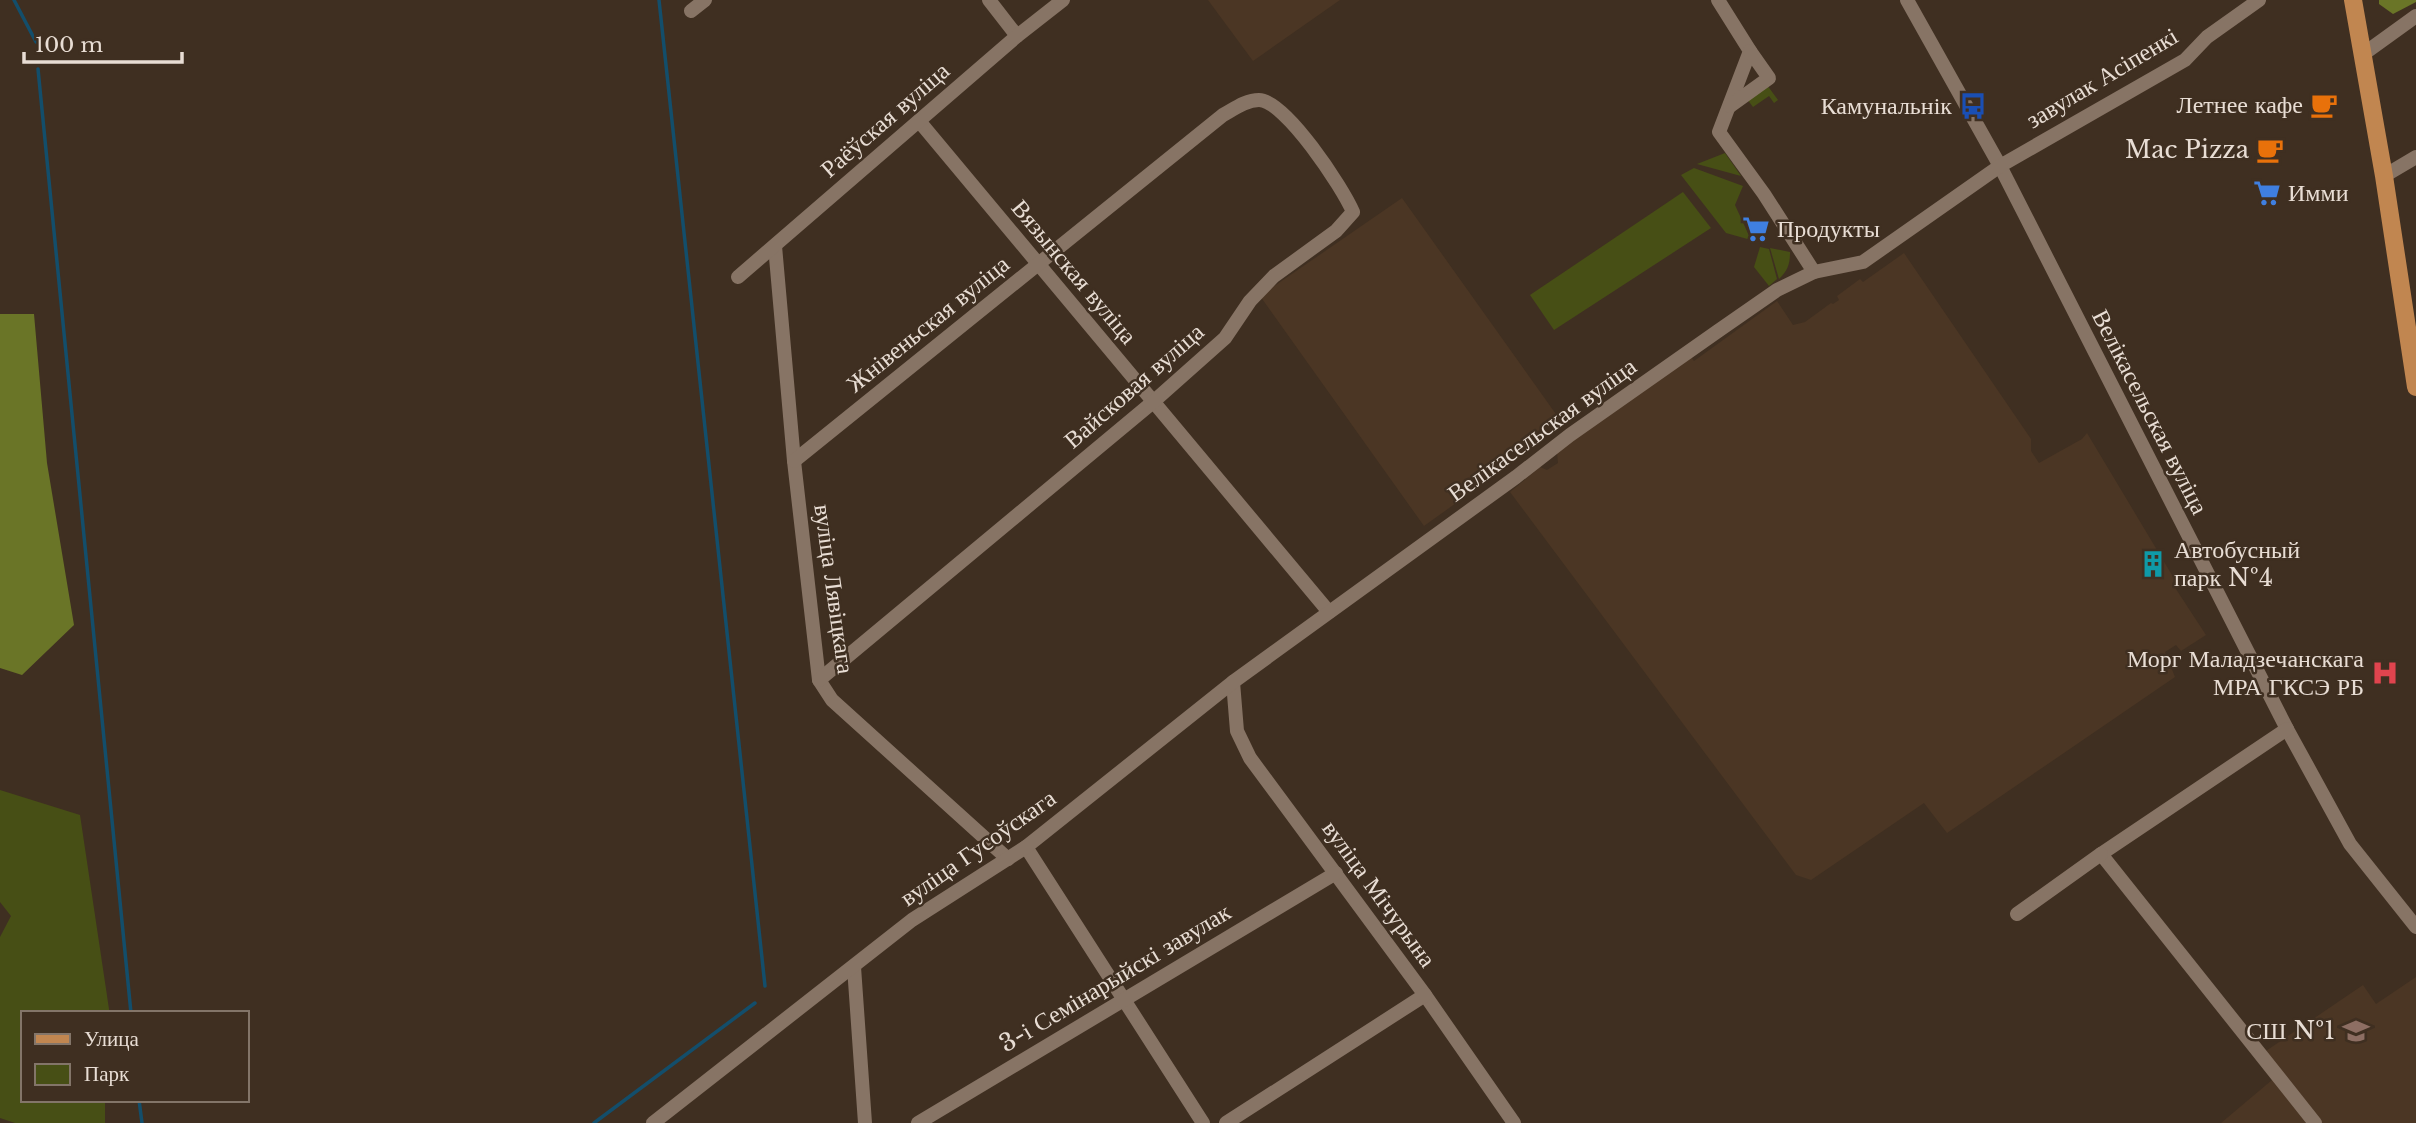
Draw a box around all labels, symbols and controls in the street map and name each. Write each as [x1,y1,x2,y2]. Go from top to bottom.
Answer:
scale bar [24,21,182,65]
street label: завулак Асіпенкі [2021,21,2183,134]
text: 100 m [35,32,103,58]
street label: Раёўская вуліца [814,56,955,183]
place label: Летнее кафе [2177,90,2303,119]
cafe icon: Летнее кафе [2309,90,2339,120]
place label: Камунальнік [1821,91,1952,120]
bus stop icon: Камунальнік [1958,91,1988,121]
place label: Mac Pizza [2125,135,2250,164]
cafe icon: Mac Pizza [2255,135,2285,165]
supermarket icon: Имми [2252,178,2282,208]
place label: Имми [2288,178,2349,207]
street label: Вязынская вуліца [1006,194,1143,350]
supermarket icon: Продукты [1741,214,1771,244]
place label: Продукты [1777,214,1880,243]
street label: Жнівеньская вуліца [841,249,1015,398]
street label: Велікасельская вуліца [2086,305,2215,519]
street label: Вайсковая вуліца [1058,317,1210,454]
street label: Велікасельская вуліца [1442,351,1642,508]
street label: вуліца Лявіцкага [808,502,861,676]
place label: Автобусный парк №4 [2174,535,2300,592]
building icon: Автобусный парк №4 [2138,549,2168,579]
place label: Морг Маладзечанскага МРА ГКСЭ РБ [2127,644,2364,701]
hospital icon: Морг Маладзечанскага МРА ГКСЭ РБ [2370,658,2400,688]
street label: вуліца Гусоўскага [894,783,1061,912]
street label: вуліца Мічурына [1316,815,1443,973]
street label: 3-і Семінарыйскі завулак [994,897,1236,1058]
legend [21,1011,248,1102]
place label: СШ №1 [2246,1016,2335,1045]
school or university icon: СШ №1 [2341,1016,2371,1046]
text: Улица [84,1026,139,1052]
text: Парк [84,1061,130,1087]

